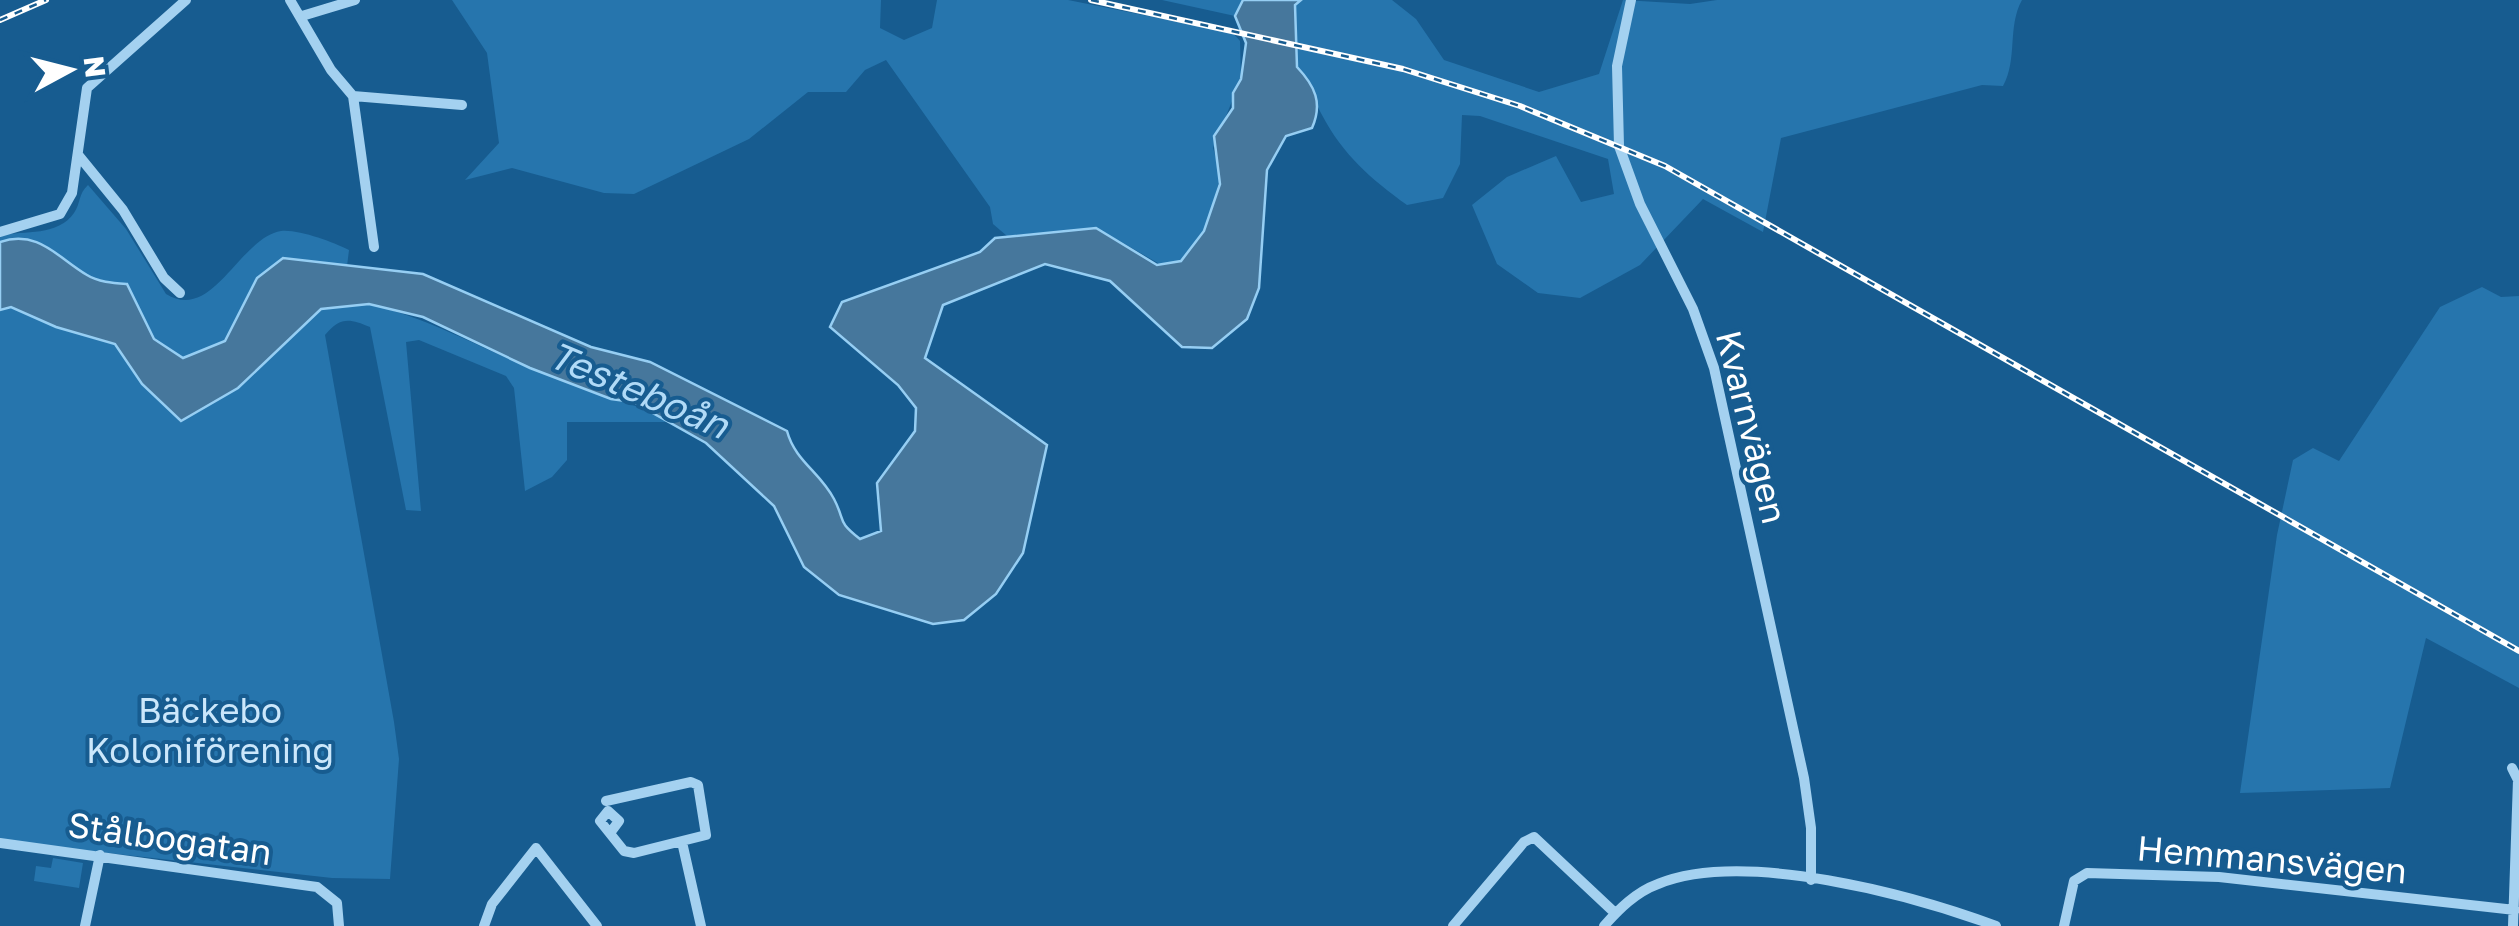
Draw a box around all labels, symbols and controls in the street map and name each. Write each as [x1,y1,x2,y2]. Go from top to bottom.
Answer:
north arrow [20,20,120,120]
text: N [78,54,113,79]
street label: Kvarnvägen [1708,326,1796,528]
water label: Testeboån [542,331,737,448]
park label: Bäckebo Koloniförening [86,689,334,771]
street label: Stålbogatan [65,803,275,873]
street label: Hemmansvägen [2135,826,2409,892]

